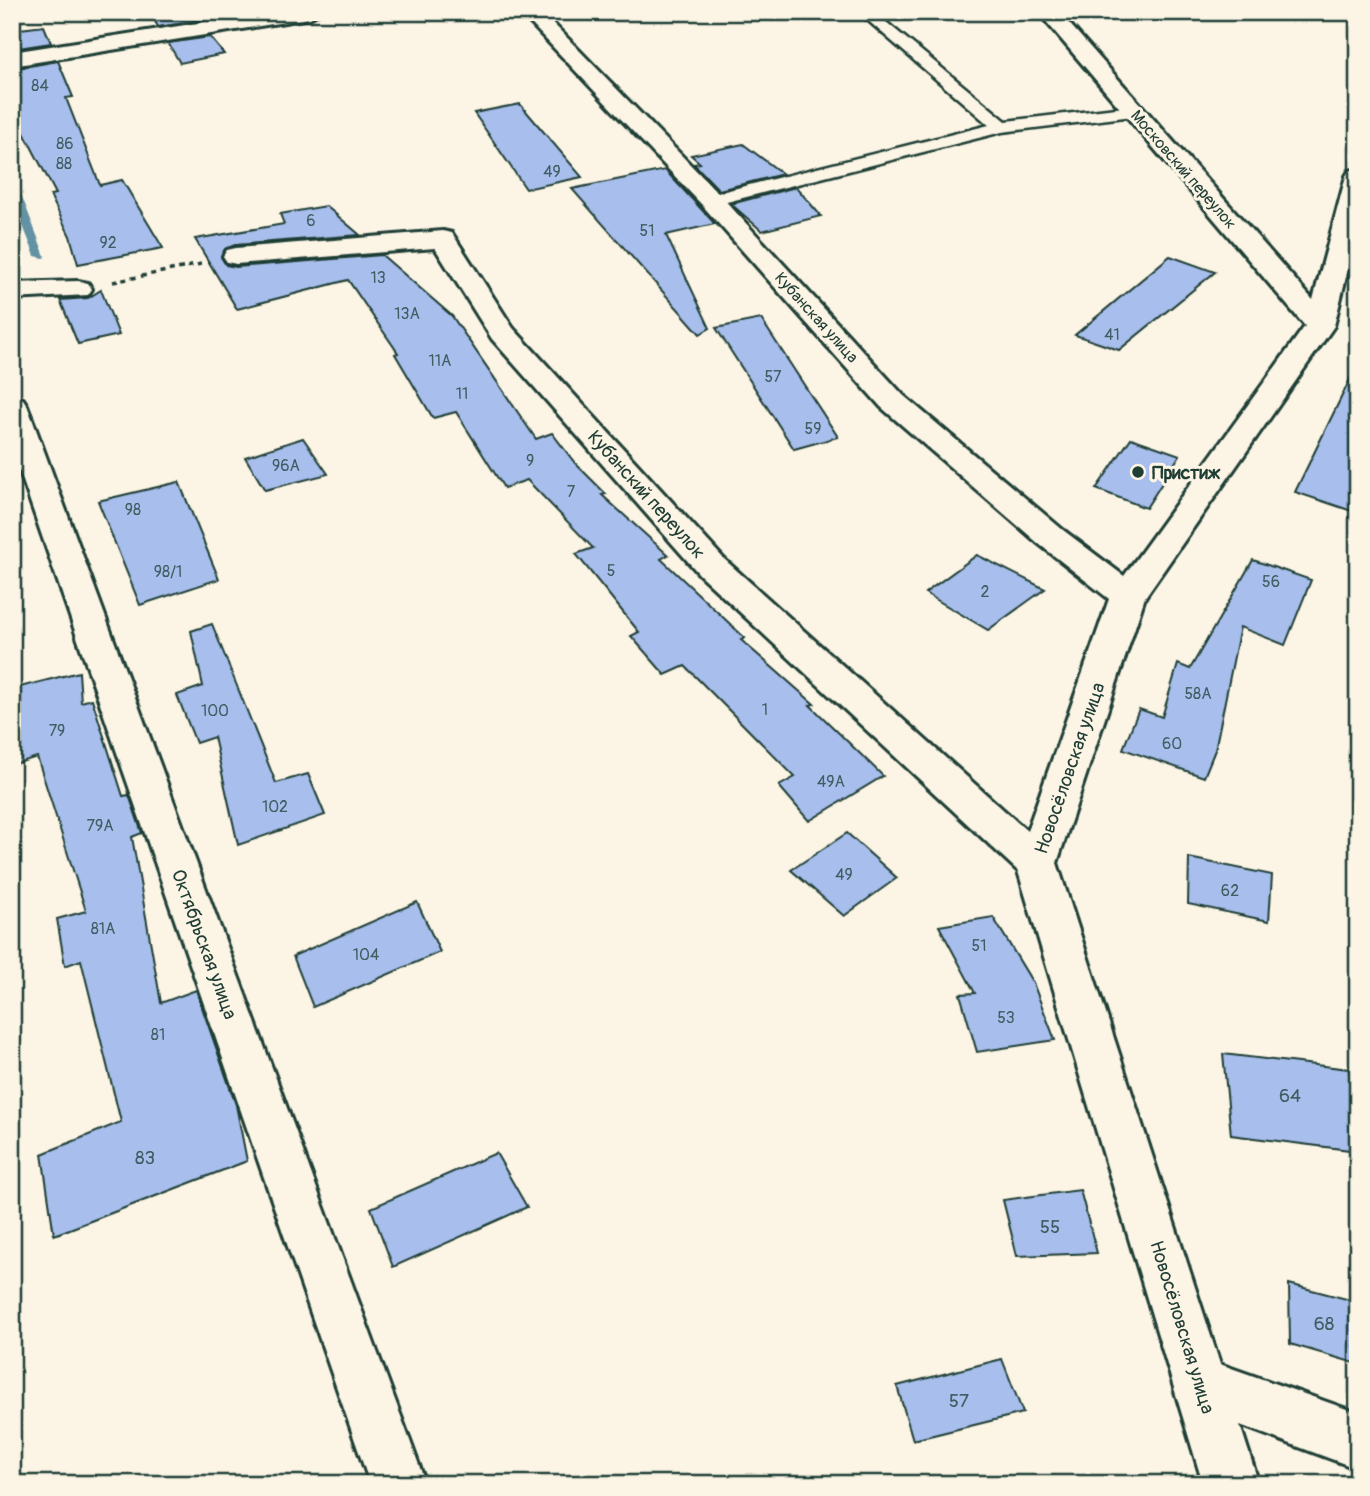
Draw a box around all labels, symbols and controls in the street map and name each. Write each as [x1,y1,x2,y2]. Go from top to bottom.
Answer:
house number: 84 [31,76,49,96]
street label: Московский переулок [1126,106,1240,233]
house number: 86 [56,134,74,154]
house number: 88 [56,154,72,174]
house number: 49 [543,162,561,182]
house number: 6 [306,211,316,231]
house number: 51 [640,221,654,241]
house number: 92 [99,233,117,253]
house number: 13 [370,268,386,288]
street label: Кубанская улица [770,268,862,367]
house number: 13А [394,304,420,324]
house number: 41 [1104,325,1120,345]
house number: 11А [429,351,451,371]
house number: 57 [764,367,782,387]
house number: 11 [456,384,468,404]
house number: 59 [805,419,821,439]
street label: Кубанский переулок [582,425,710,564]
house number: 9 [526,451,534,471]
house number: 96А [272,456,300,476]
place label: Пристиж [1152,461,1221,485]
marker: Пристиж [1130,464,1146,480]
house number: 7 [567,482,576,502]
house number: 98 [125,500,141,520]
house number: 5 [607,561,615,581]
house number: 98/1 [154,562,182,582]
house number: 56 [1262,572,1280,592]
house number: 2 [981,582,990,602]
street label: Новосёловская улица [1029,679,1111,857]
house number: 58А [1184,684,1212,704]
house number: 1 [762,700,768,720]
house number: 100 [201,701,229,721]
house number: 79 [49,721,65,741]
house number: 60 [1162,734,1182,754]
house number: 49А [817,772,845,792]
house number: 102 [262,797,288,817]
house number: 79А [86,816,114,836]
house number: 49 [835,865,853,885]
street label: Октябрьская улица [166,866,242,1023]
house number: 62 [1221,881,1239,901]
house number: 81А [91,919,115,939]
house number: 51 [972,936,986,956]
house number: 104 [353,945,379,965]
house number: 53 [997,1008,1015,1028]
house number: 81 [151,1025,165,1045]
house number: 64 [1279,1084,1301,1108]
house number: 83 [135,1146,155,1170]
house number: 55 [1040,1215,1060,1239]
street label: Новосёловская улица [1144,1238,1220,1417]
house number: 68 [1314,1312,1334,1336]
house number: 57 [949,1389,969,1413]

